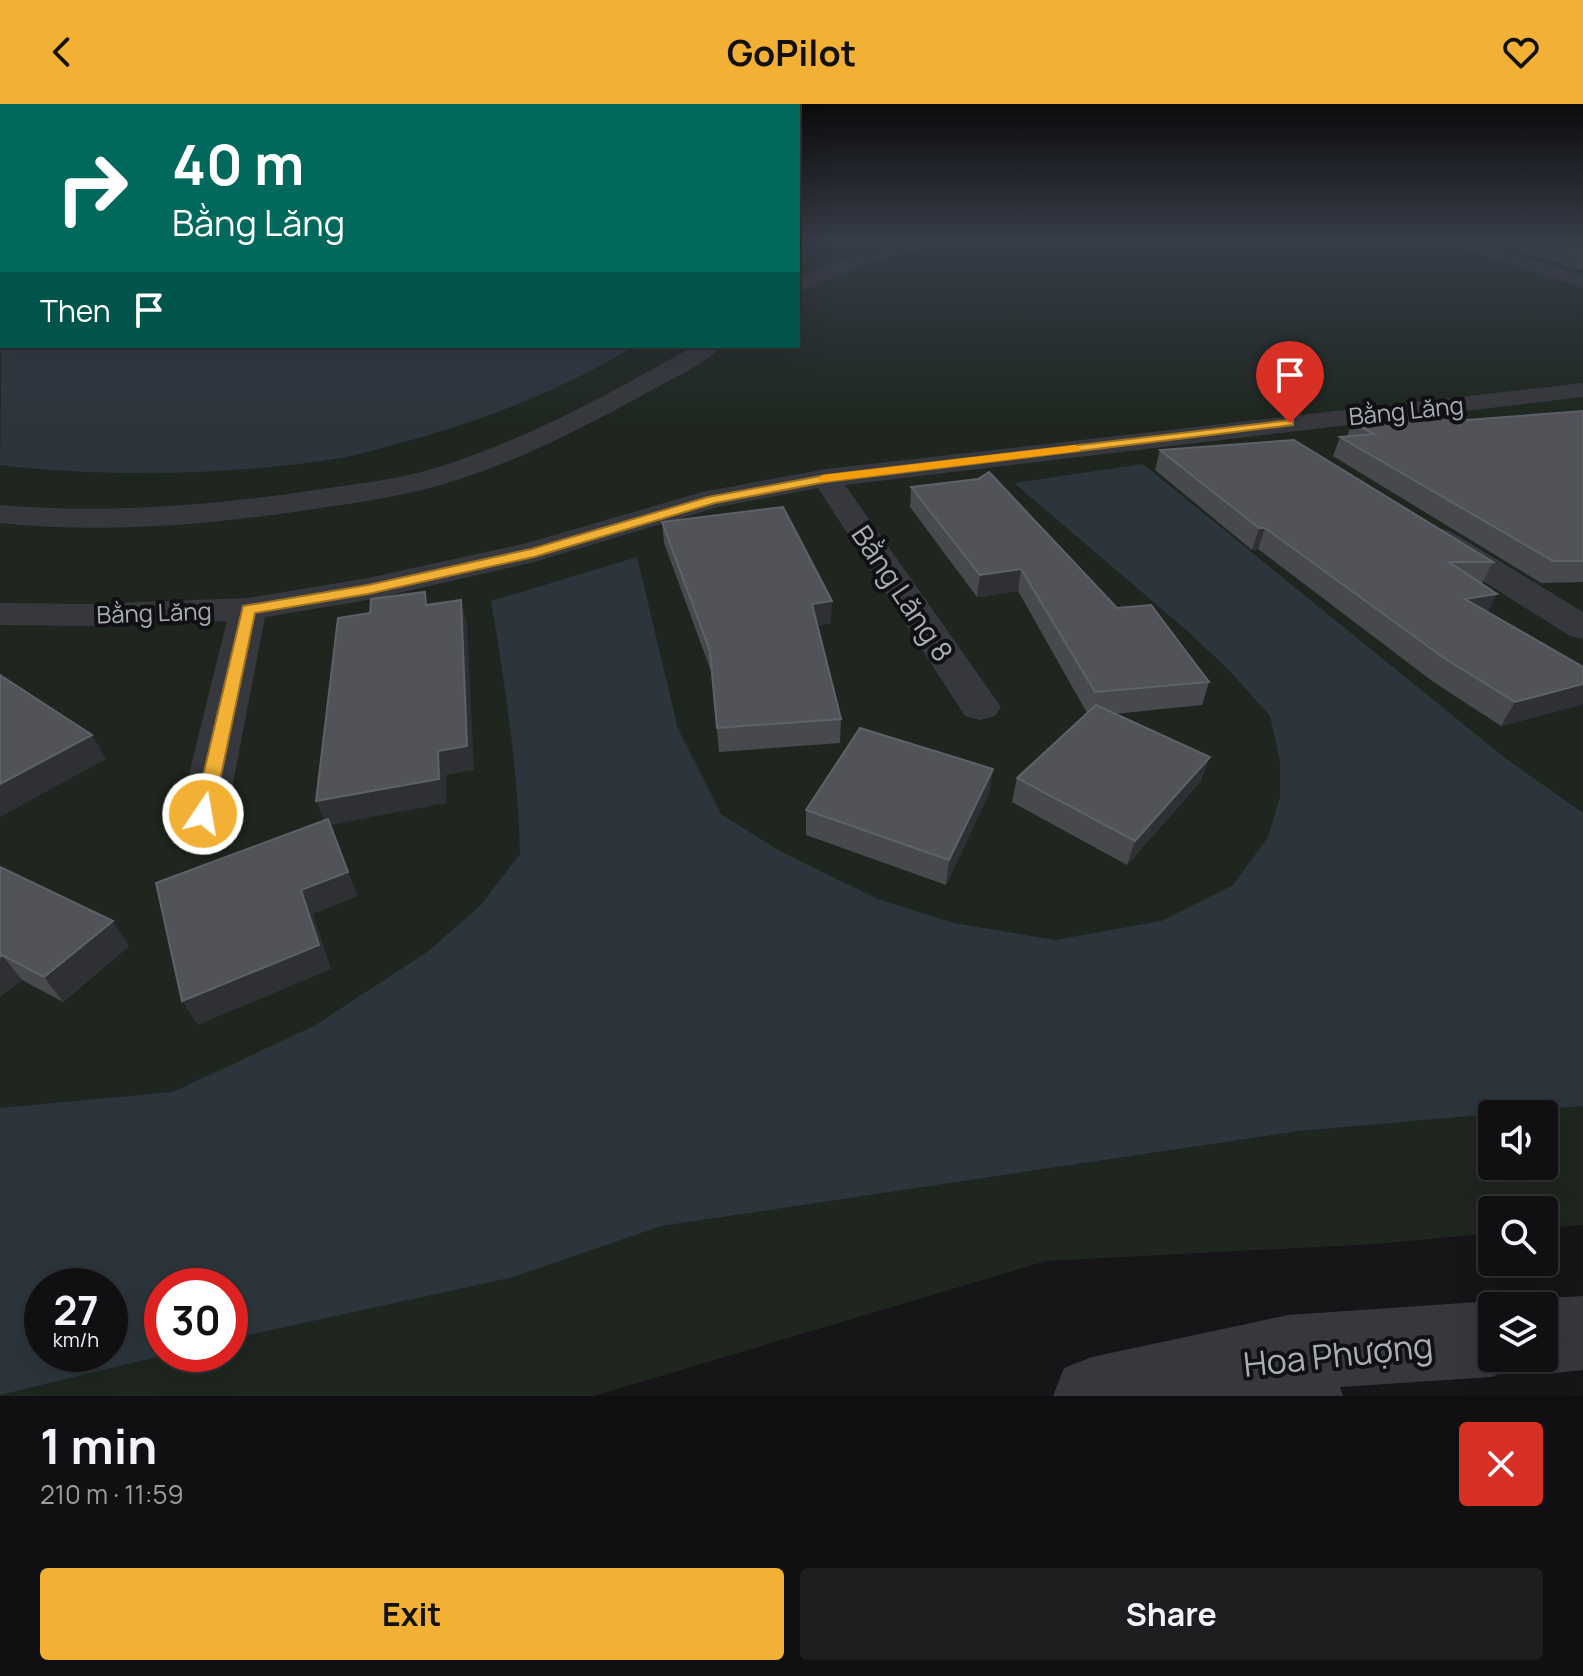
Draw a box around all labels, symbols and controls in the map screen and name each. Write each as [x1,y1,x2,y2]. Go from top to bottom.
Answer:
text: GoPilot [727,28,856,77]
icon: back [40,30,84,74]
icon: heart [1499,30,1543,74]
text: 40 m [172,125,304,202]
icon: right [40,136,144,240]
text: Bằng Lăng [172,198,345,247]
icon: arrive [127,288,171,332]
text: Then [40,290,111,331]
pin [1256,341,1324,423]
icon: arrive [1268,353,1312,397]
street label: Bằng Lăng [1347,388,1465,432]
street label: Bằng Lăng 8 [844,518,962,668]
street label: Bằng Lăng [96,593,212,631]
position arrow [161,772,245,856]
map controls [1478,1100,1558,1372]
button: sound [1478,1100,1558,1180]
button: search [1478,1196,1558,1276]
speed limit sign: 30 [144,1268,248,1372]
text: 27 [53,1282,99,1337]
button: layers [1478,1292,1558,1372]
street label: Hoa Phượng [1241,1321,1435,1387]
text: km/h [53,1326,99,1353]
text: 1 min [40,1413,157,1478]
button: close [1459,1422,1543,1506]
text: 210 m · 11:59 [40,1476,184,1512]
button: Exit [40,1568,784,1660]
button: Share [800,1568,1543,1660]

